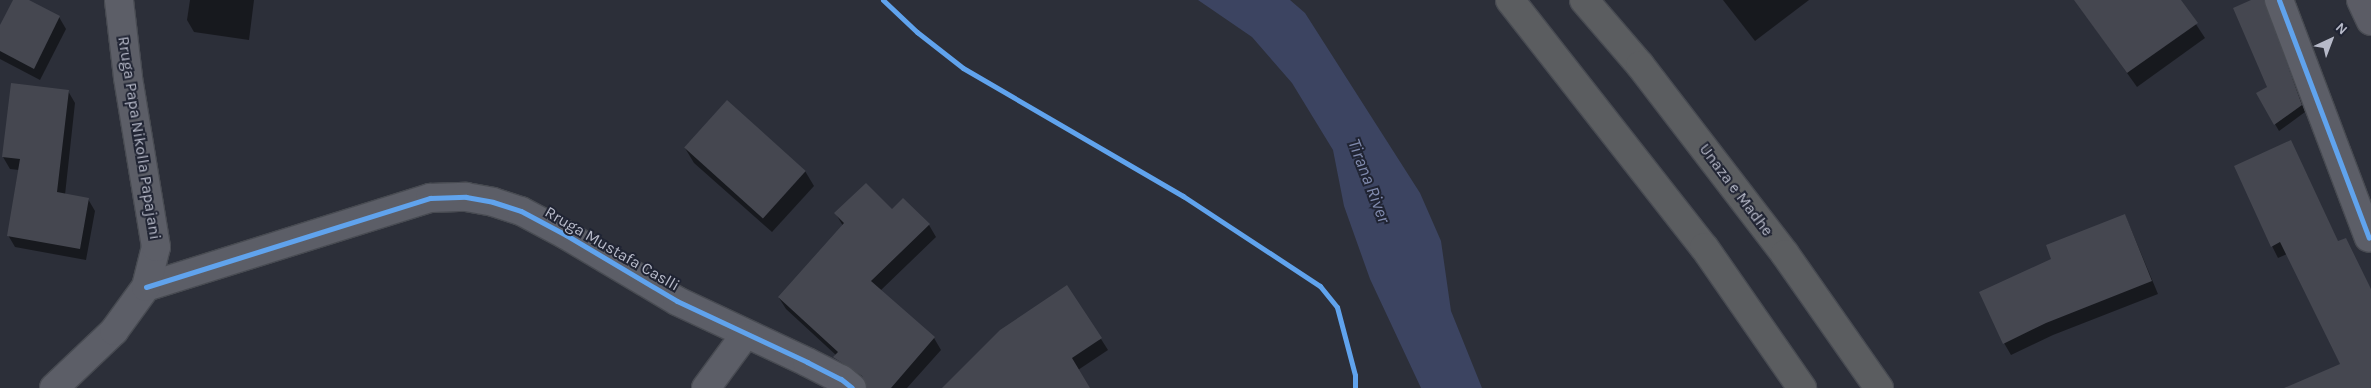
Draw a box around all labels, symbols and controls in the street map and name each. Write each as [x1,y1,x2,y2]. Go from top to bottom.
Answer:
north arrow [2306,15,2356,65]
text: N [2332,19,2351,38]
street label: Rruga Papa Nikolla Papajani [113,35,165,241]
water label: Tirana River [1343,136,1395,226]
street label: Unaza e Madhe [1695,140,1777,240]
street label: Rruga Mustafa Caslli [541,203,683,295]

